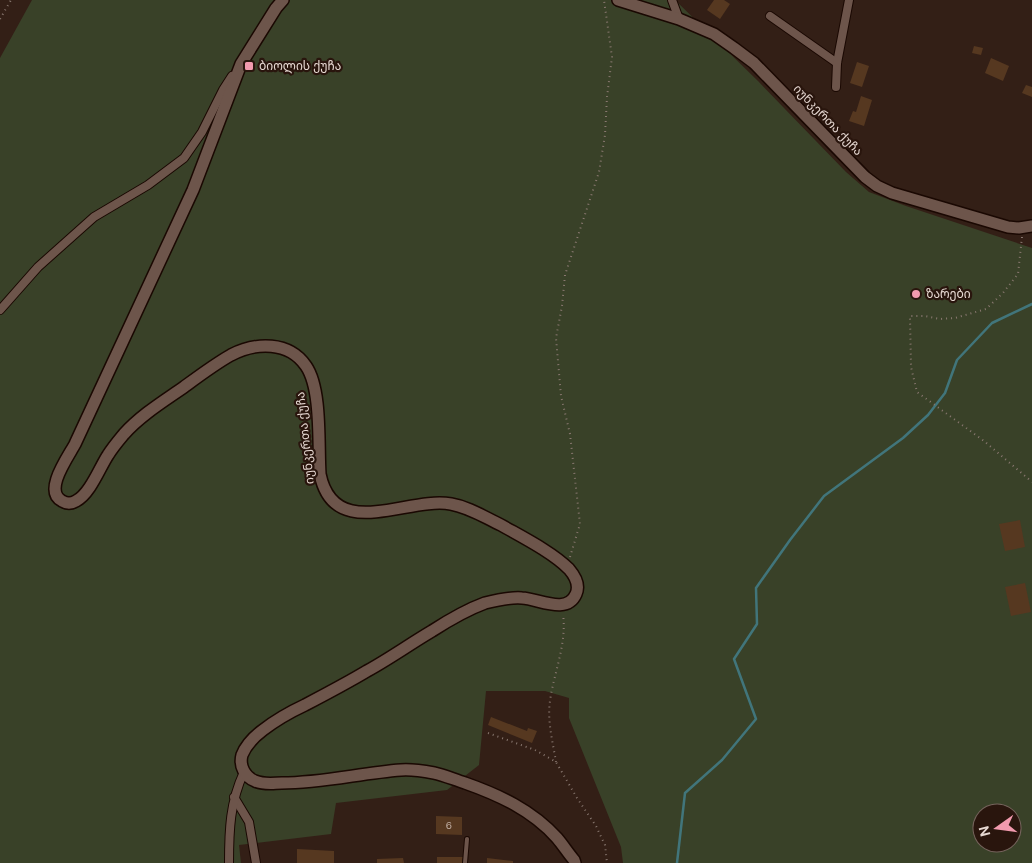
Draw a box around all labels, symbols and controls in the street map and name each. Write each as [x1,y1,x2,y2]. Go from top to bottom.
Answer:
place label: ბიოლის ქუჩა [259,58,341,74]
marker: ბიოლის ქუჩა [243,60,255,72]
street label: იუნკერთა ქუჩა [790,81,866,159]
place label: ზარები [926,286,971,302]
marker: ზარები [910,288,922,300]
street label: იუნკერთა ქუჩა [292,391,318,485]
north arrow [972,803,1022,853]
house number: 6 [446,819,452,832]
text: N [974,824,994,838]

